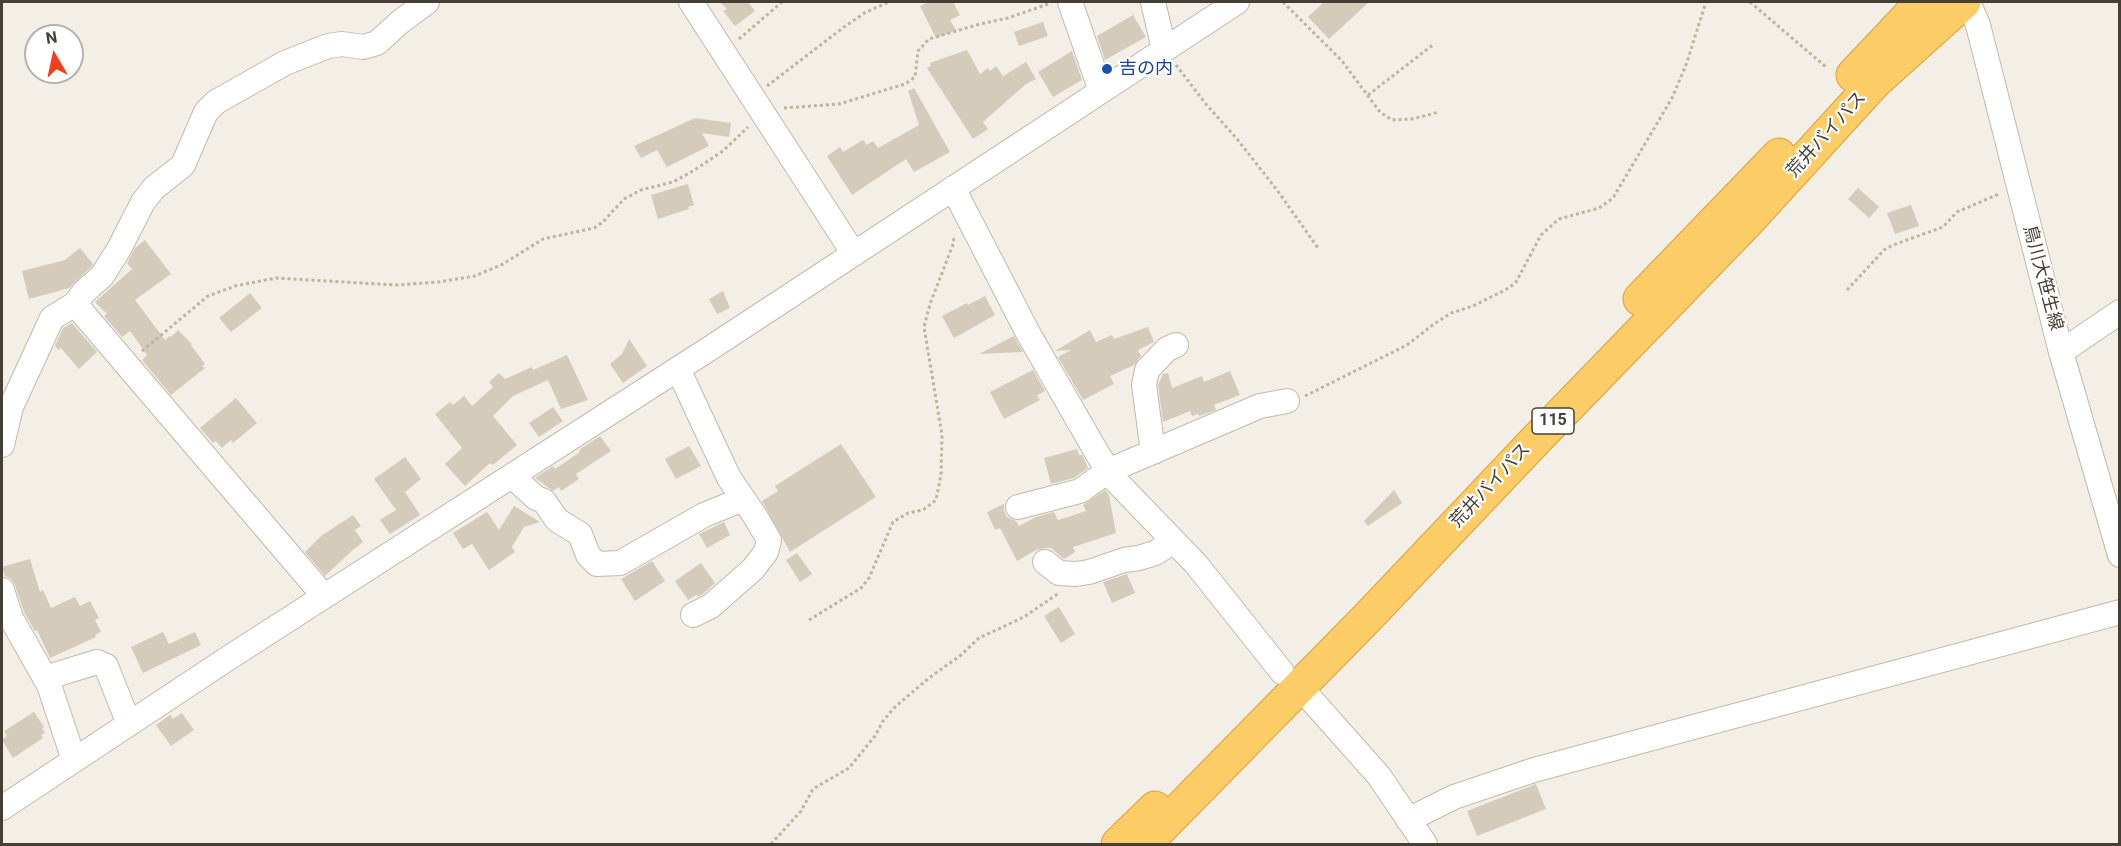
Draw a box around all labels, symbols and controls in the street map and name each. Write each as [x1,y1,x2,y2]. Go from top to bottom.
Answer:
north arrow [24,24,84,84]
text: N [44,27,58,48]
place label: 吉の内 [1119,58,1173,80]
marker: 吉の内 [1100,62,1114,76]
street label: 荒井バイパス [1783,88,1871,182]
street label: 鳥川大笹生線 [2018,223,2066,333]
road number: 115 [1532,408,1574,434]
street label: 荒井バイパス [1446,439,1536,533]

